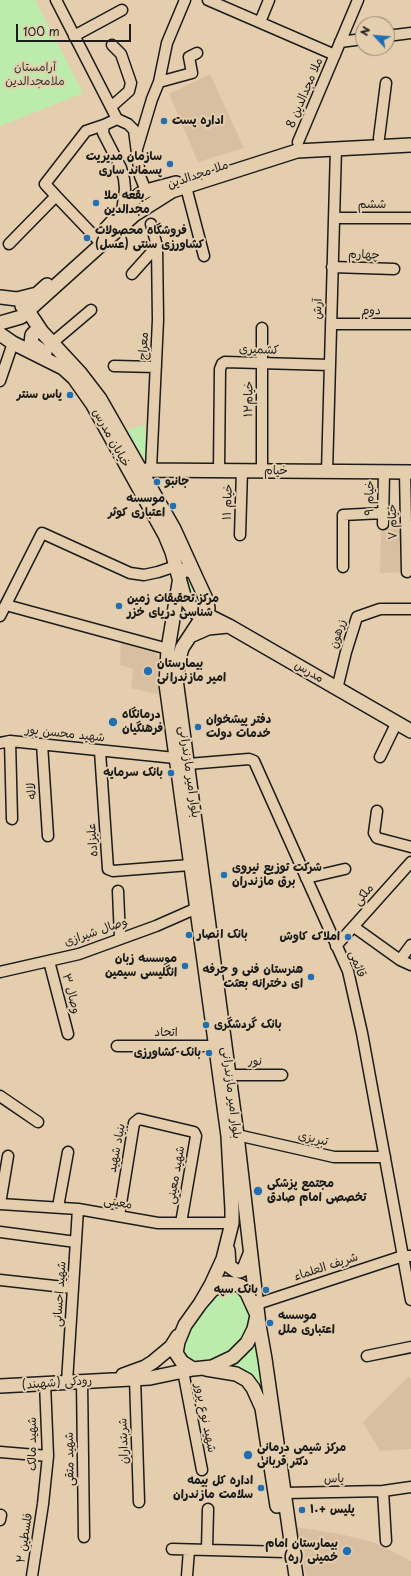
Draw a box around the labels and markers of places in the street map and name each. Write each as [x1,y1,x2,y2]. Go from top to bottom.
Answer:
place label: اداره پست [172,114,224,128]
marker: اداره پست [159,116,169,126]
place label: سازمان مدیریت پسماند ساری [86,150,162,178]
marker: سازمان مدیریت پسماند ساری [165,159,175,169]
place label: بقعه ملا مجدالدين [104,189,150,217]
marker: بقعه ملا مجدالدين [91,198,101,208]
place label: فروشگاه محصولات کشاورزی سنتی (عسل) [95,224,204,252]
marker: فروشگاه محصولات کشاورزی سنتی (عسل) [82,233,92,243]
place label: یاس سنتر [17,388,62,402]
marker: یاس سنتر [65,390,75,400]
place label: جانبو [165,475,189,489]
marker: جانبو [152,477,162,487]
place label: موسسه اعتباری کوثر [108,492,165,520]
marker: موسسه اعتباری کوثر [168,501,178,511]
place label: مرکز تحقیقات زمین شناسی دریای خزر [127,592,219,620]
marker: مرکز تحقیقات زمین شناسی دریای خزر [114,601,124,611]
place label: بیمارستان امیر مازندرانی [157,657,226,685]
marker: بیمارستان امیر مازندرانی [142,665,154,677]
place label: درمانگاه فرهنگیان [122,708,163,736]
place label: دفتر پیشخوان خدمات دولت [206,713,271,741]
marker: درمانگاه فرهنگیان [107,716,119,728]
marker: دفتر پیشخوان خدمات دولت [193,722,203,732]
place label: بانک سرمایه [103,766,163,780]
marker: بانک سرمایه [166,768,176,778]
place label: شرکت توزیع نیروی برق مازندران [232,861,322,889]
marker: شرکت توزیع نیروی برق مازندران [219,870,229,880]
place label: بانک انصار [197,928,248,942]
marker: بانک انصار [184,930,194,940]
place label: املاک کاوش [280,930,340,944]
marker: املاک کاوش [343,932,353,942]
place label: موسسه زبان انگلیسی سیمین [105,952,177,980]
marker: موسسه زبان انگلیسی سیمین [180,961,190,971]
place label: هنرستان فنی و حرفه ای دخترانه بعثت [203,963,303,991]
marker: هنرستان فنی و حرفه ای دخترانه بعثت [306,972,316,982]
place label: بانک گردشگری [214,1018,282,1032]
marker: بانک گردشگری [201,1020,211,1030]
place label: بانک کشاورزی [134,1046,201,1060]
marker: بانک کشاورزی [204,1048,214,1058]
place label: مجتمع پزشکی تخصصی امام صادق [267,1177,366,1205]
marker: مجتمع پزشکی تخصصی امام صادق [252,1185,264,1197]
place label: بانک سپه [214,1283,258,1297]
marker: بانک سپه [261,1285,271,1295]
place label: موسسه اعتباری ملل [278,1309,335,1337]
marker: موسسه اعتباری ملل [265,1318,275,1328]
place label: مرکز شیمی درمانی دکتر قربانی [257,1441,346,1469]
marker: مرکز شیمی درمانی دکتر قربانی [242,1449,254,1461]
place label: اداره کل بیمه سلامت مازندران [173,1474,253,1502]
marker: اداره کل بیمه سلامت مازندران [256,1483,266,1493]
place label: پلیس +١٠ [310,1503,355,1517]
marker: پلیس +١٠ [297,1505,307,1515]
place label: بیمارستان امام خمینی (ره) [265,1537,338,1565]
marker: بیمارستان امام خمینی (ره) [341,1545,353,1557]

